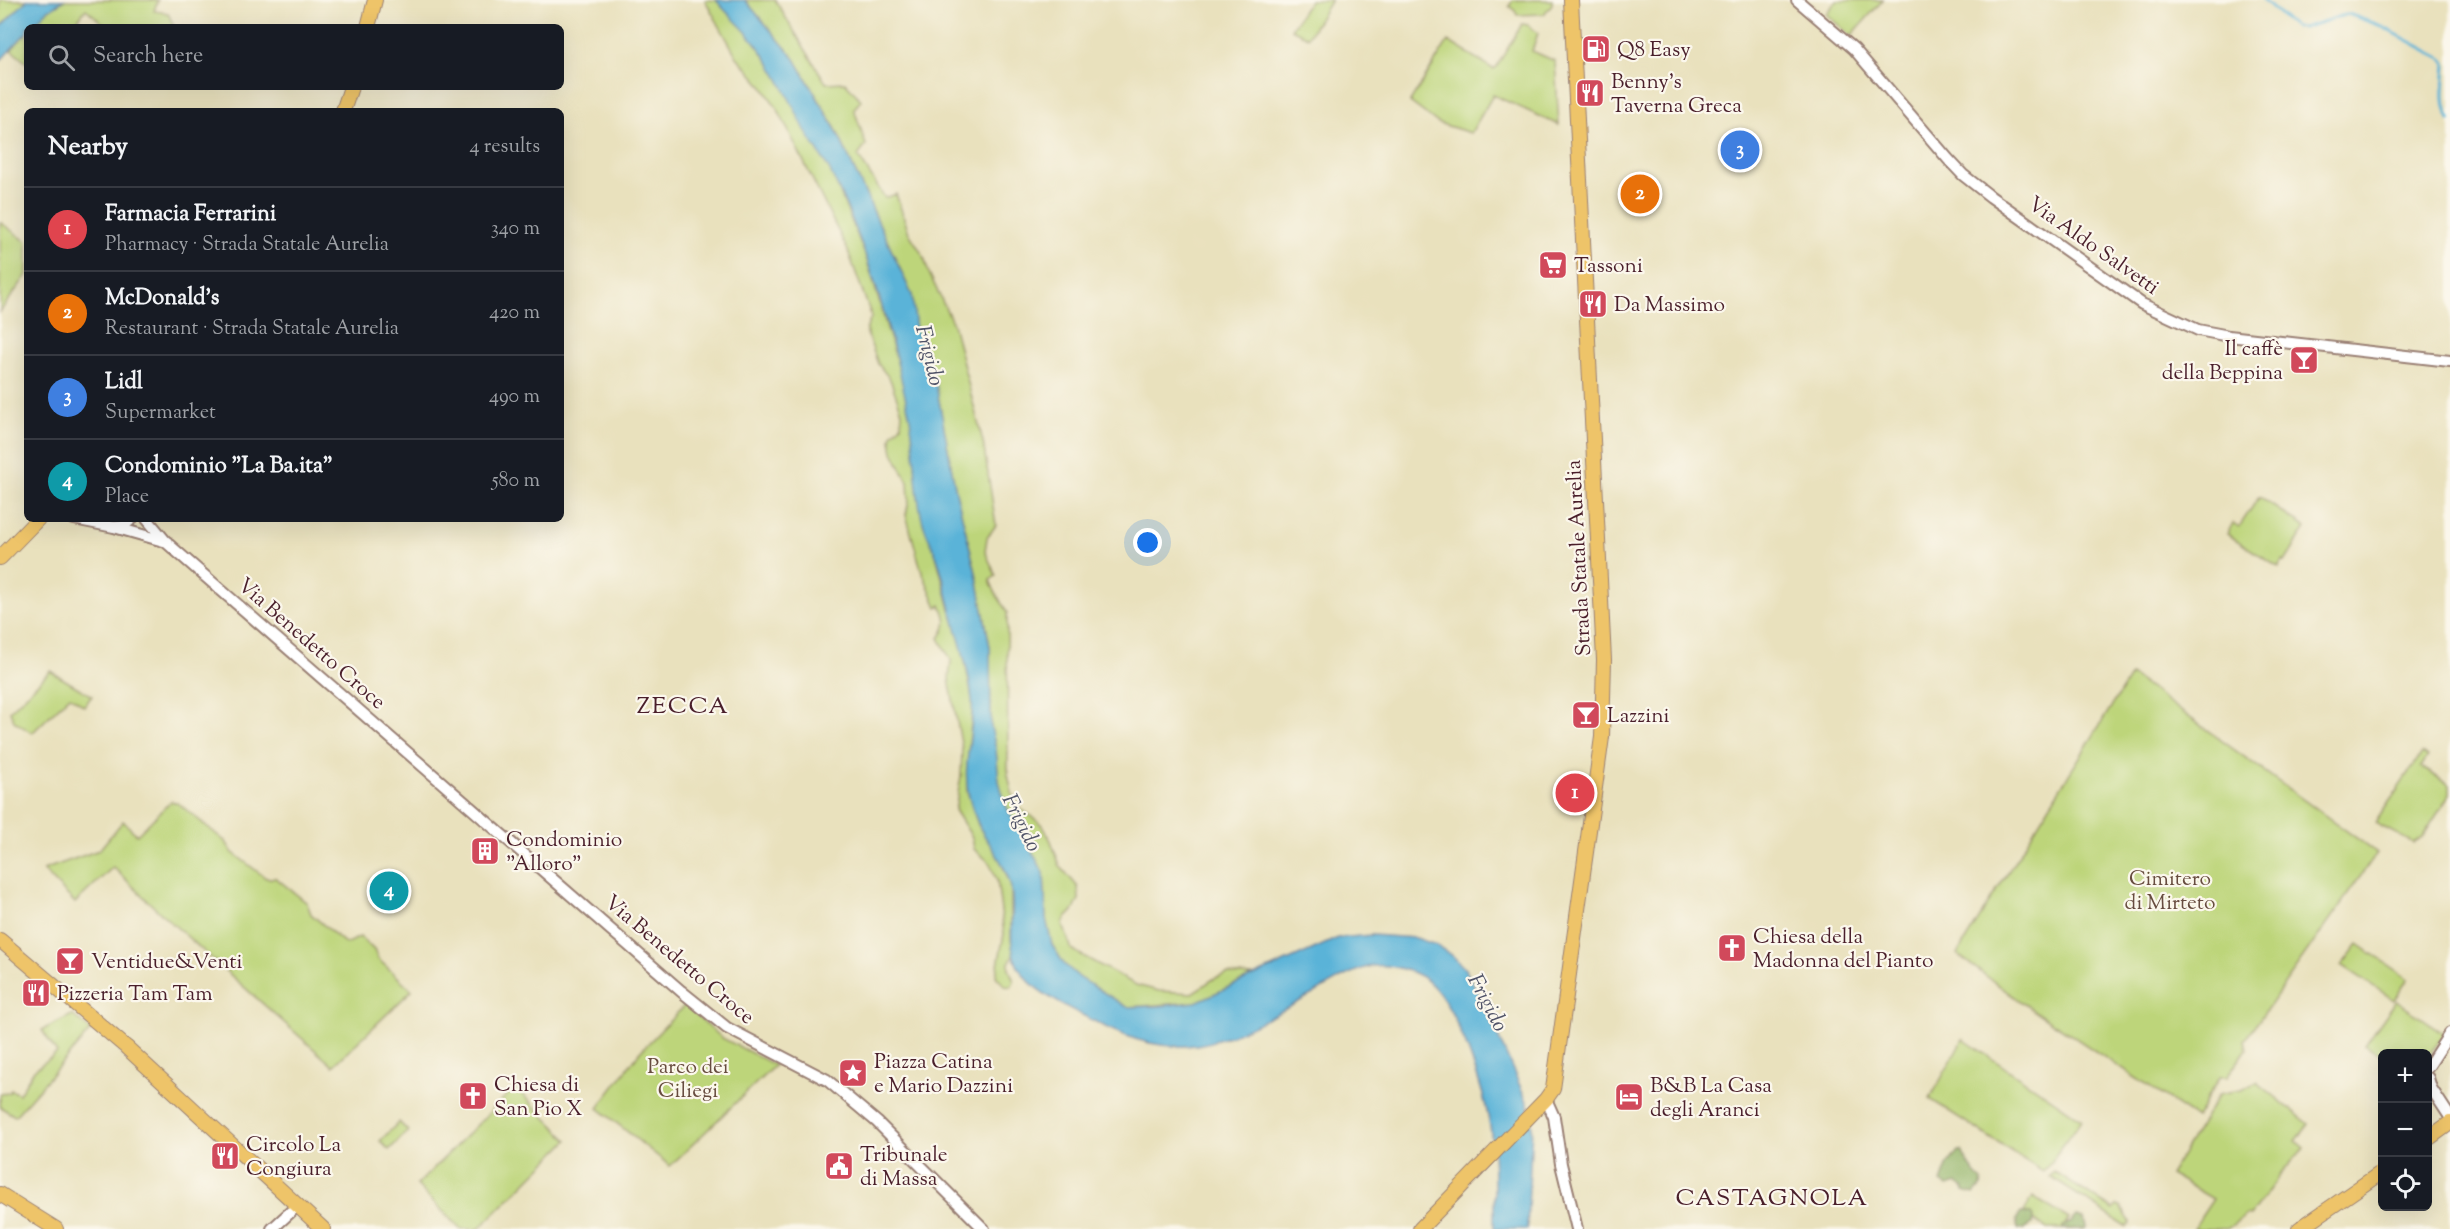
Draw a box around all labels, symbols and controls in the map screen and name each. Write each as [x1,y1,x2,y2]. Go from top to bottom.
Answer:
search box [24,24,564,90]
fuel station icon: Q8 Easy [1580,33,1612,65]
place label: Q8 Easy [1617,36,1691,66]
icon: search [45,41,78,74]
text: Search here [93,41,203,73]
place label: Benny's Taverna Greca [1611,68,1742,122]
restaurant icon: Benny's Taverna Greca [1574,77,1606,109]
pin: 3 [1720,128,1760,172]
text: Nearby [48,129,128,166]
text: 4 results [469,133,540,162]
pin: 2 [1620,172,1660,216]
street label: Via Aldo Salvetti [2021,190,2165,303]
text: Farmacia Ferrarini [105,199,276,231]
text: 1 [64,215,71,244]
text: 340 m [491,215,540,244]
text: Pharmacy · Strada Statale Aurelia [105,231,389,260]
supermarket icon: Tassoni [1537,249,1569,281]
place label: Tassoni [1574,252,1643,282]
text: McDonald's [105,283,219,315]
restaurant icon: Da Massimo [1577,288,1609,320]
place label: Da Massimo [1614,291,1725,321]
text: 2 [63,299,72,328]
text: 420 m [489,299,540,328]
text: Restaurant · Strada Statale Aurelia [105,315,399,344]
water label: Frigido [905,322,951,390]
place label: Il caffè della Beppina [2162,335,2283,389]
bar icon: Il caffè della Beppina [2288,344,2320,376]
text: Lidl [105,367,143,399]
text: 3 [63,383,72,412]
text: 490 m [489,383,540,412]
text: Supermarket [105,399,216,428]
text: Condominio "La Ba.ita" [105,451,333,483]
street label: Strada Statale Aurelia [1560,459,1600,657]
text: 4 [62,467,73,496]
text: 580 m [492,467,540,496]
text: Place [105,483,149,512]
your location [1133,528,1162,557]
street label: Via Benedetto Croce [230,572,391,717]
district label: ZECCA [637,690,729,724]
bar icon: Lazzini [1570,699,1602,731]
place label: Lazzini [1607,702,1670,732]
pin: 1 [1556,770,1594,816]
water label: Frigido [992,789,1049,858]
place label: Condominio "Alloro" [506,826,622,880]
building icon: Condominio "Alloro" [469,835,501,867]
park label: Cimitero di Mirteto [2125,865,2215,919]
pin: 4 [370,868,408,914]
street label: Via Benedetto Croce [597,889,760,1032]
place label: Chiesa della Madonna del Pianto [1753,923,1934,977]
church icon: Chiesa della Madonna del Pianto [1716,932,1748,964]
bar icon: Ventidue&Venti [54,945,86,977]
place label: Ventidue&Venti [91,948,243,978]
water label: Frigido [1458,969,1515,1038]
restaurant icon: Pizzeria Tam Tam [20,977,52,1009]
place label: Pizzeria Tam Tam [57,980,213,1010]
place label: Piazza Catina e Mario Dazzini [874,1048,1013,1102]
map controls [2378,1049,2432,1211]
button: + [2378,1049,2432,1103]
park label: Parco dei Ciliegi [647,1053,729,1107]
place icon: Piazza Catina e Mario Dazzini [837,1057,869,1089]
place label: Chiesa di San Pio X [494,1071,582,1125]
place label: B&B La Casa degli Aranci [1650,1072,1772,1126]
church icon: Chiesa di San Pio X [457,1080,489,1112]
hotel icon: B&B La Casa degli Aranci [1613,1081,1645,1113]
button: − [2378,1103,2432,1157]
place label: Circolo La Congiura [246,1131,342,1185]
restaurant icon: Circolo La Congiura [209,1140,241,1172]
place label: Tribunale di Massa [860,1141,948,1195]
public building icon: Tribunale di Massa [823,1150,855,1182]
button: locate [2378,1157,2432,1211]
district label: CASTAGNOLA [1675,1182,1869,1216]

